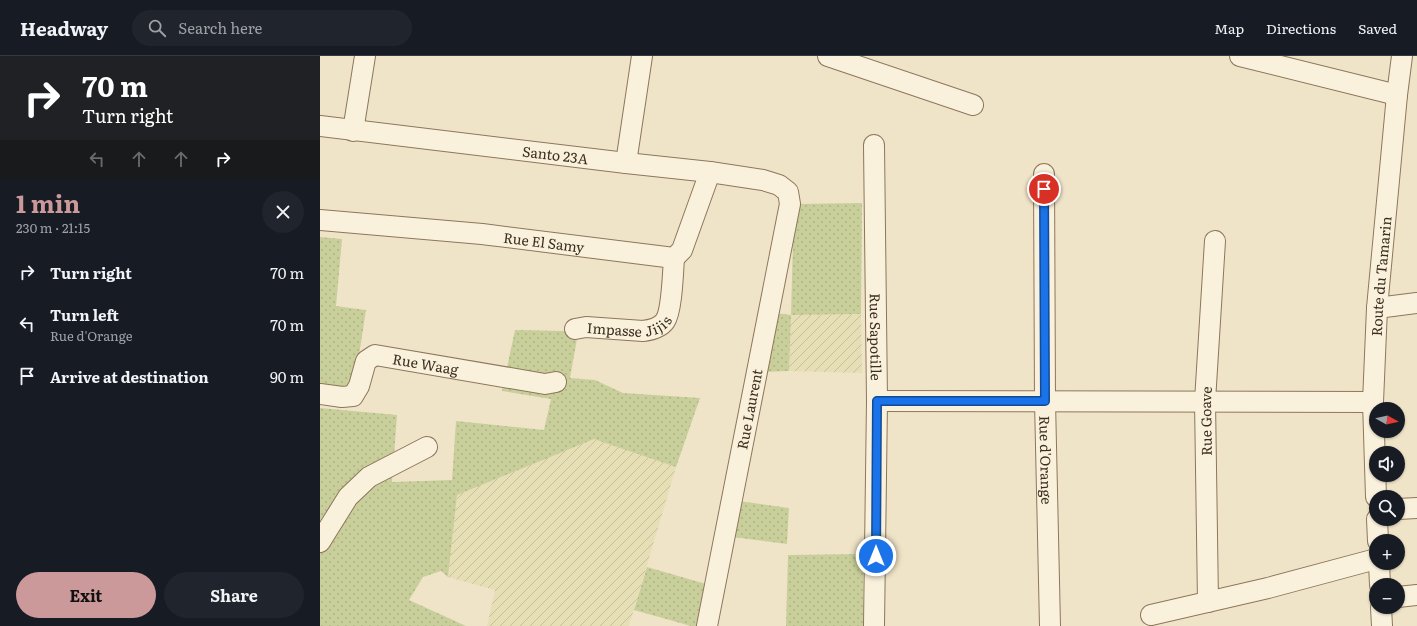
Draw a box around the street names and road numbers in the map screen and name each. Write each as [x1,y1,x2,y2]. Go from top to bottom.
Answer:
street label: Santo 23A [521,141,590,168]
street label: Route du Tamarin [1366,215,1396,337]
street label: Rue El Samy [502,227,586,257]
street label: Rue Sapotille [866,293,887,381]
street label: Impasse Jijis [586,312,676,341]
street label: Rue Waag [391,348,460,379]
street label: Rue Laurent [731,367,767,451]
street label: Rue Goave [1195,386,1216,456]
street label: Rue d'Orange [1035,415,1057,505]

